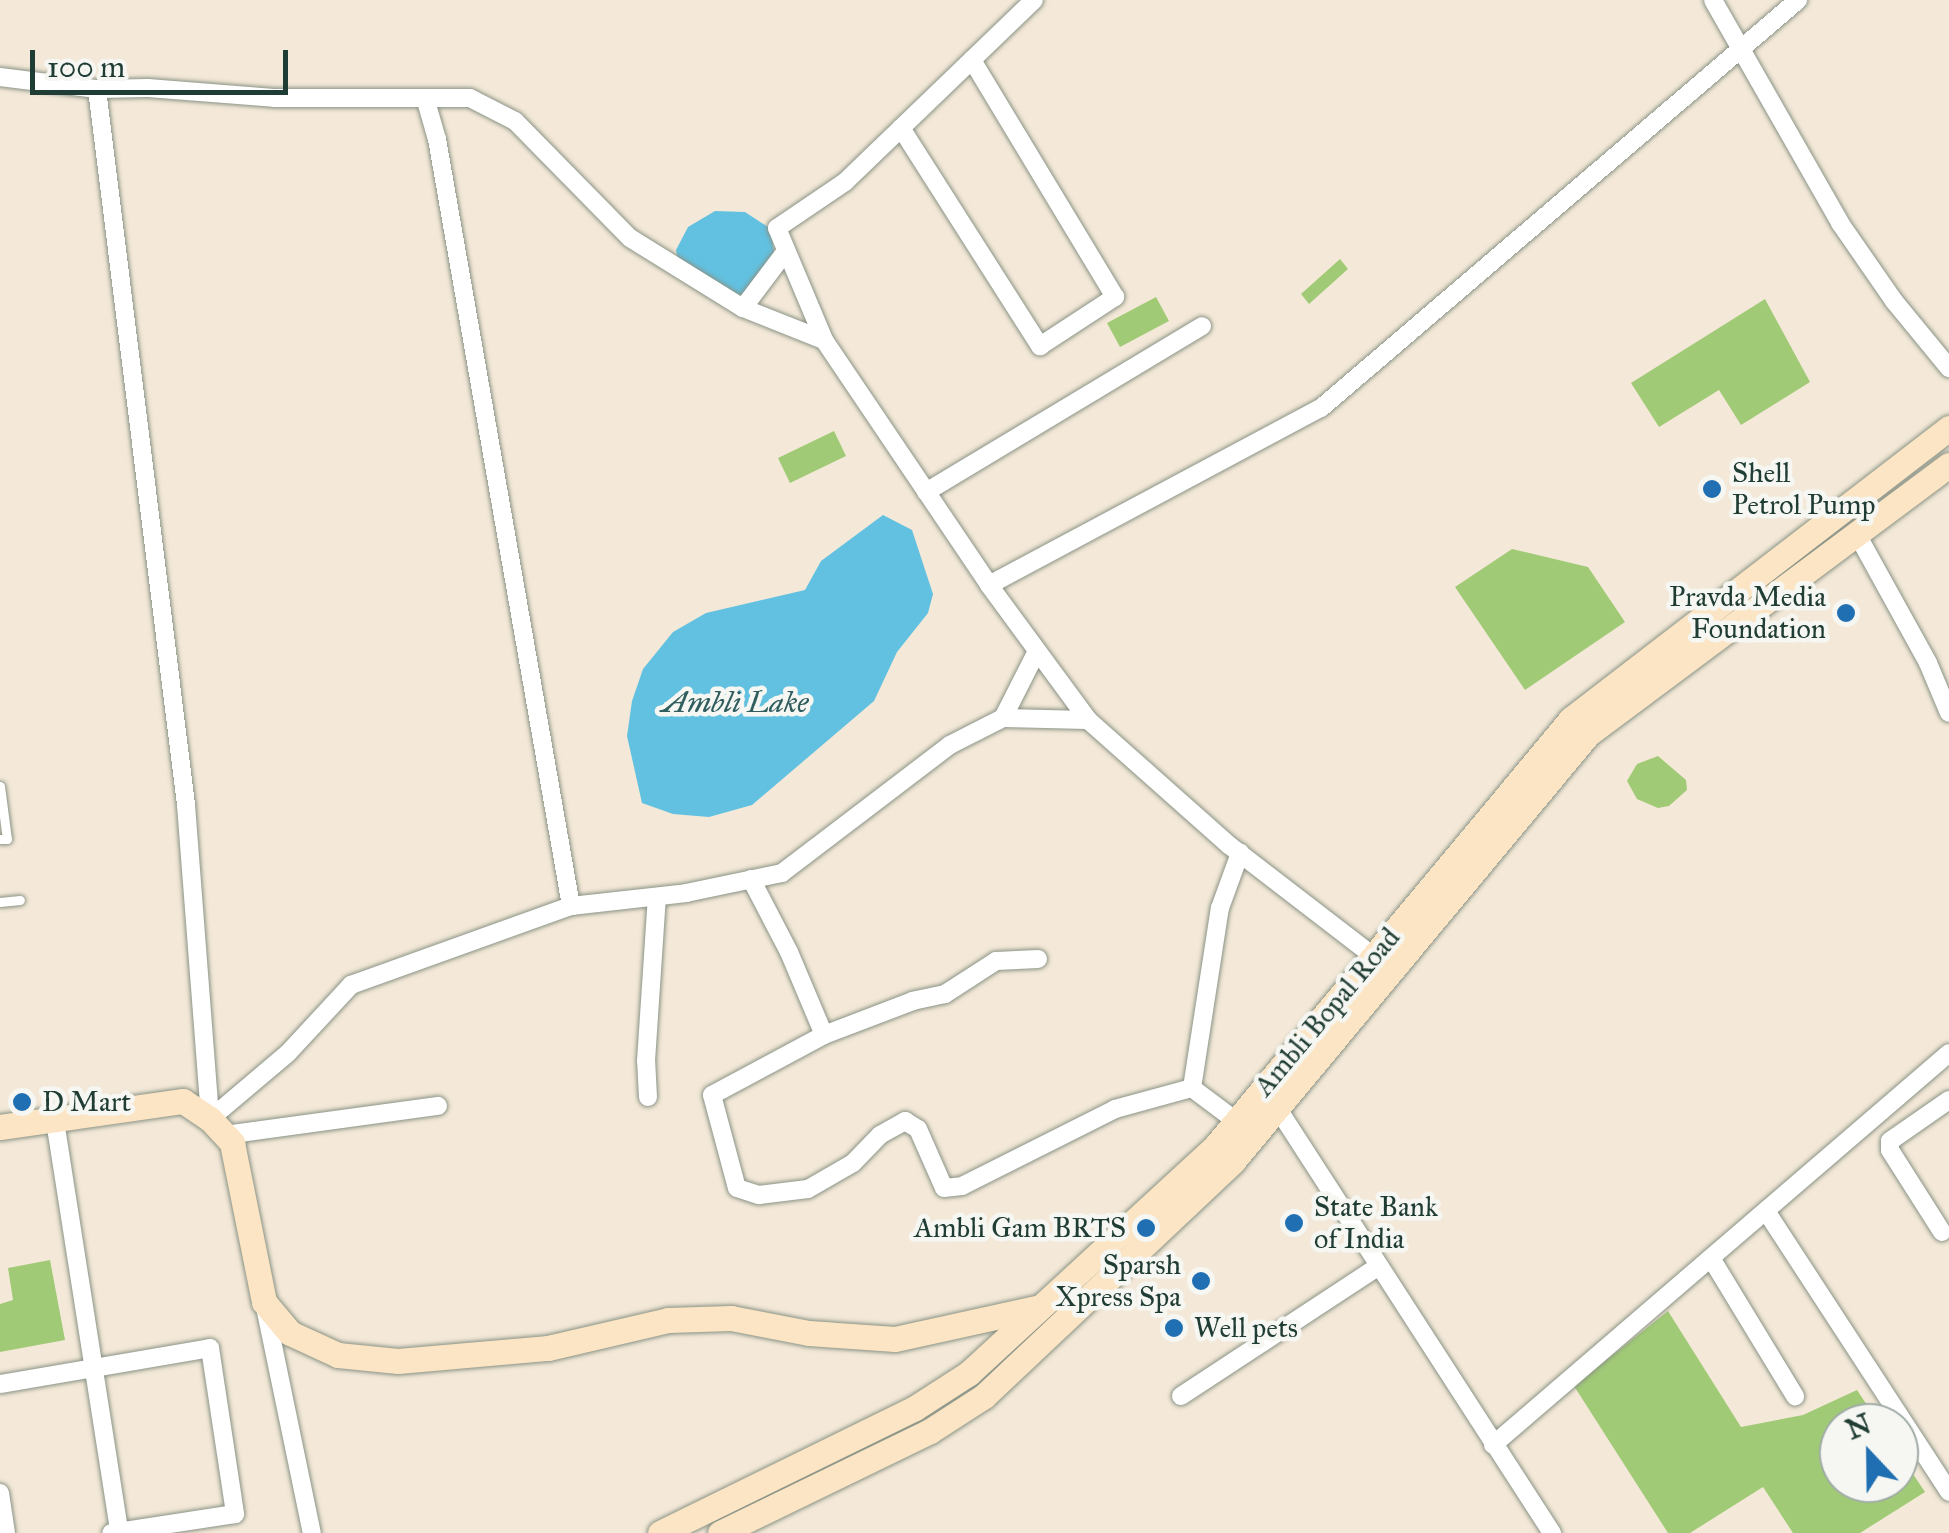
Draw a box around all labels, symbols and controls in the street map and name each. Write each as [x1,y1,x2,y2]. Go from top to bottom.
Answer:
scale bar [35,30,292,92]
text: 100 m [47,49,125,85]
place label: Shell Petrol Pump [1732,456,1876,522]
marker: Shell Petrol Pump [1701,478,1723,500]
place label: Pravda Media Foundation [1669,580,1826,646]
marker: Pravda Media Foundation [1835,602,1857,624]
water label: Ambli Lake [662,684,808,720]
street label: Ambli Bopal Road [1247,921,1407,1103]
place label: D Mart [42,1085,131,1119]
marker: D Mart [11,1091,33,1113]
place label: State Bank of India [1314,1190,1438,1256]
place label: Ambli Gam BRTS [914,1211,1126,1245]
marker: State Bank of India [1283,1212,1305,1234]
marker: Ambli Gam BRTS [1135,1217,1157,1239]
place label: Sparsh Xpress Spa [1056,1248,1181,1314]
marker: Sparsh Xpress Spa [1190,1270,1212,1292]
place label: Well pets [1194,1311,1298,1345]
marker: Well pets [1163,1317,1185,1339]
north arrow [1819,1403,1919,1503]
text: N [1841,1406,1876,1447]

